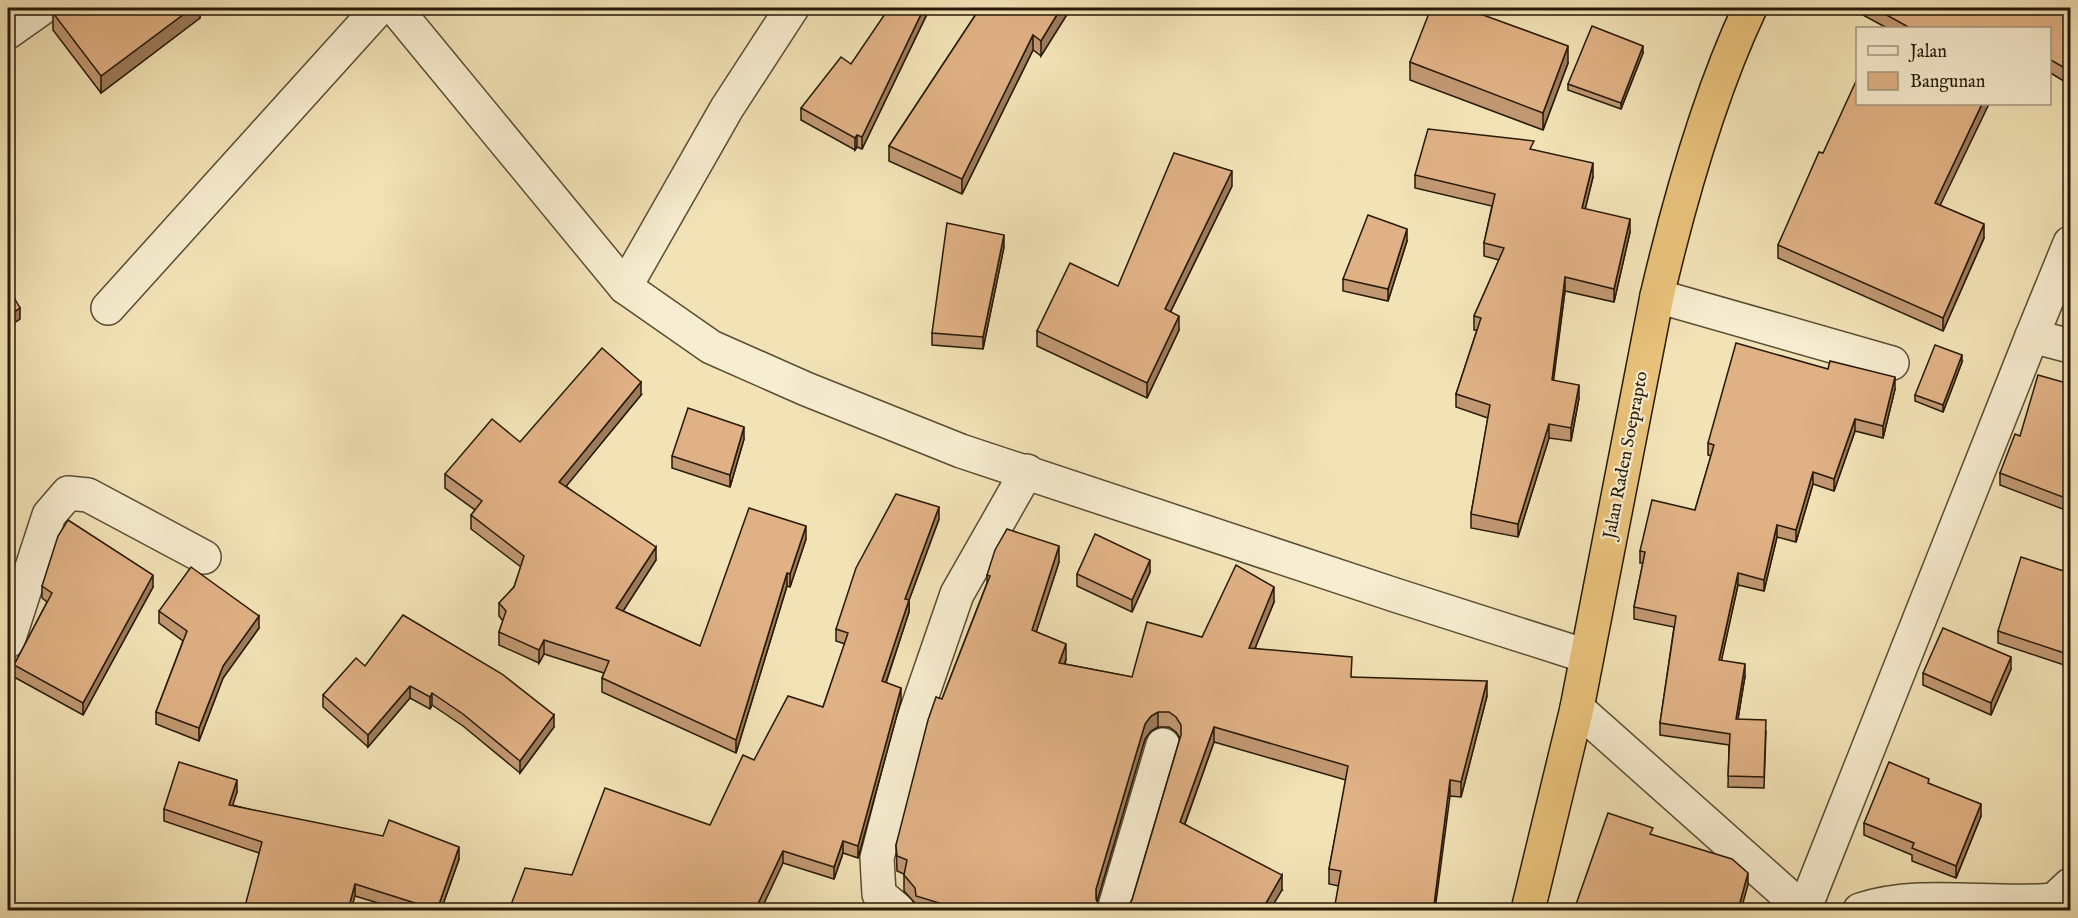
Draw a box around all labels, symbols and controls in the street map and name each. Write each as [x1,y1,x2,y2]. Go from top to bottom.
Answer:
legend [1856,27,2051,105]
text: Jalan [1908,41,1947,64]
text: Bangunan [1910,71,1986,94]
street label: Jalan Raden Soeprapto [1599,369,1654,543]

